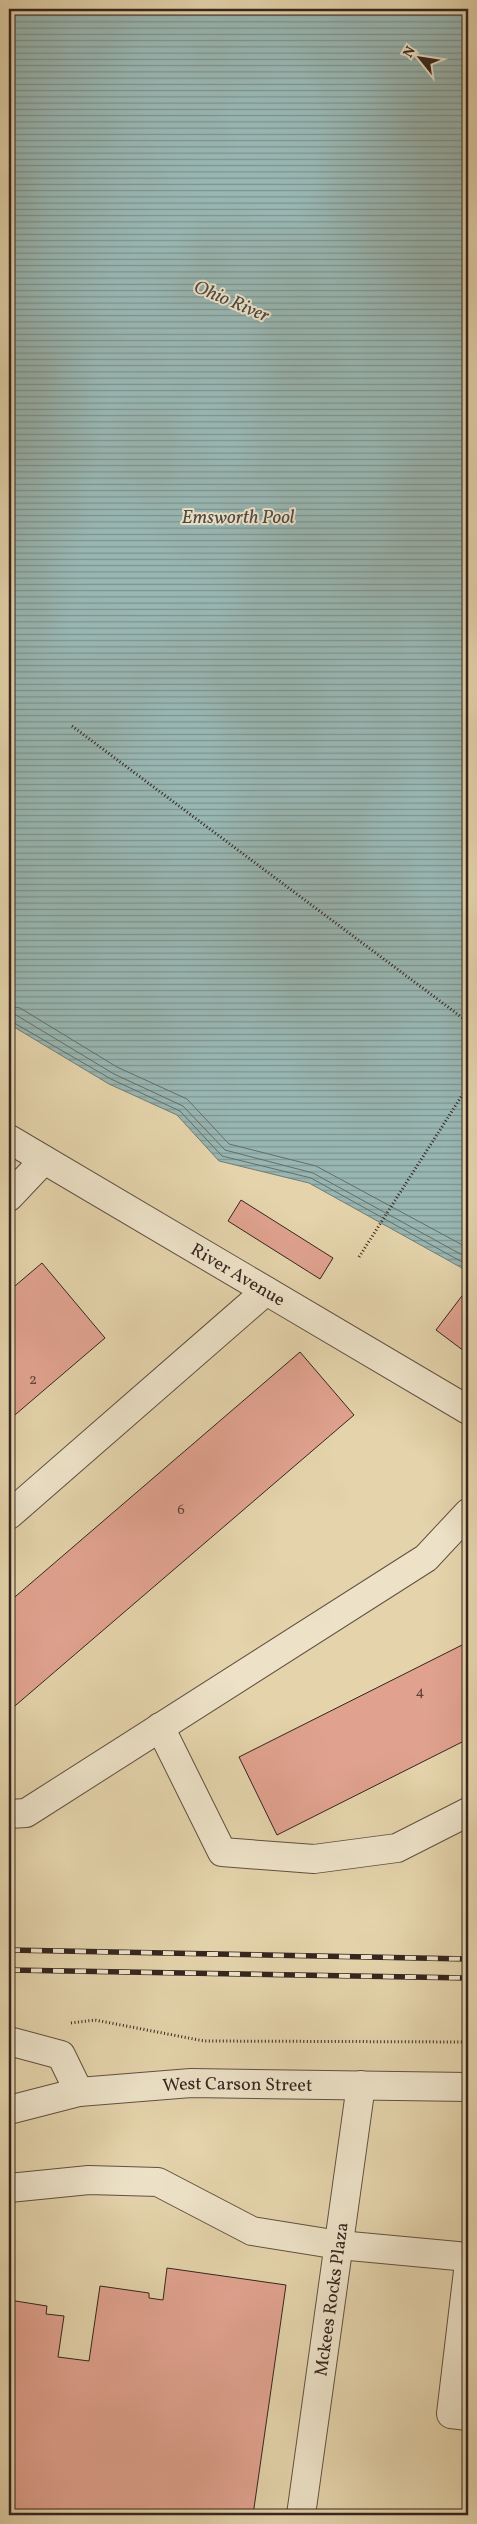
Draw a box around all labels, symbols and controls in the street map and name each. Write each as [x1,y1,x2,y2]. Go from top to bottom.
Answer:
north arrow [394,32,444,82]
text: N [399,43,421,61]
water label: Ohio River [189,274,274,330]
water label: Emsworth Pool [181,505,295,531]
street label: River Avenue [185,1238,289,1313]
house number: 2 [29,1370,37,1391]
house number: 6 [177,1500,185,1521]
house number: 4 [416,1682,425,1703]
street label: West Carson Street [162,2072,313,2099]
street label: Mckees Rocks Plaza [310,2221,356,2378]

